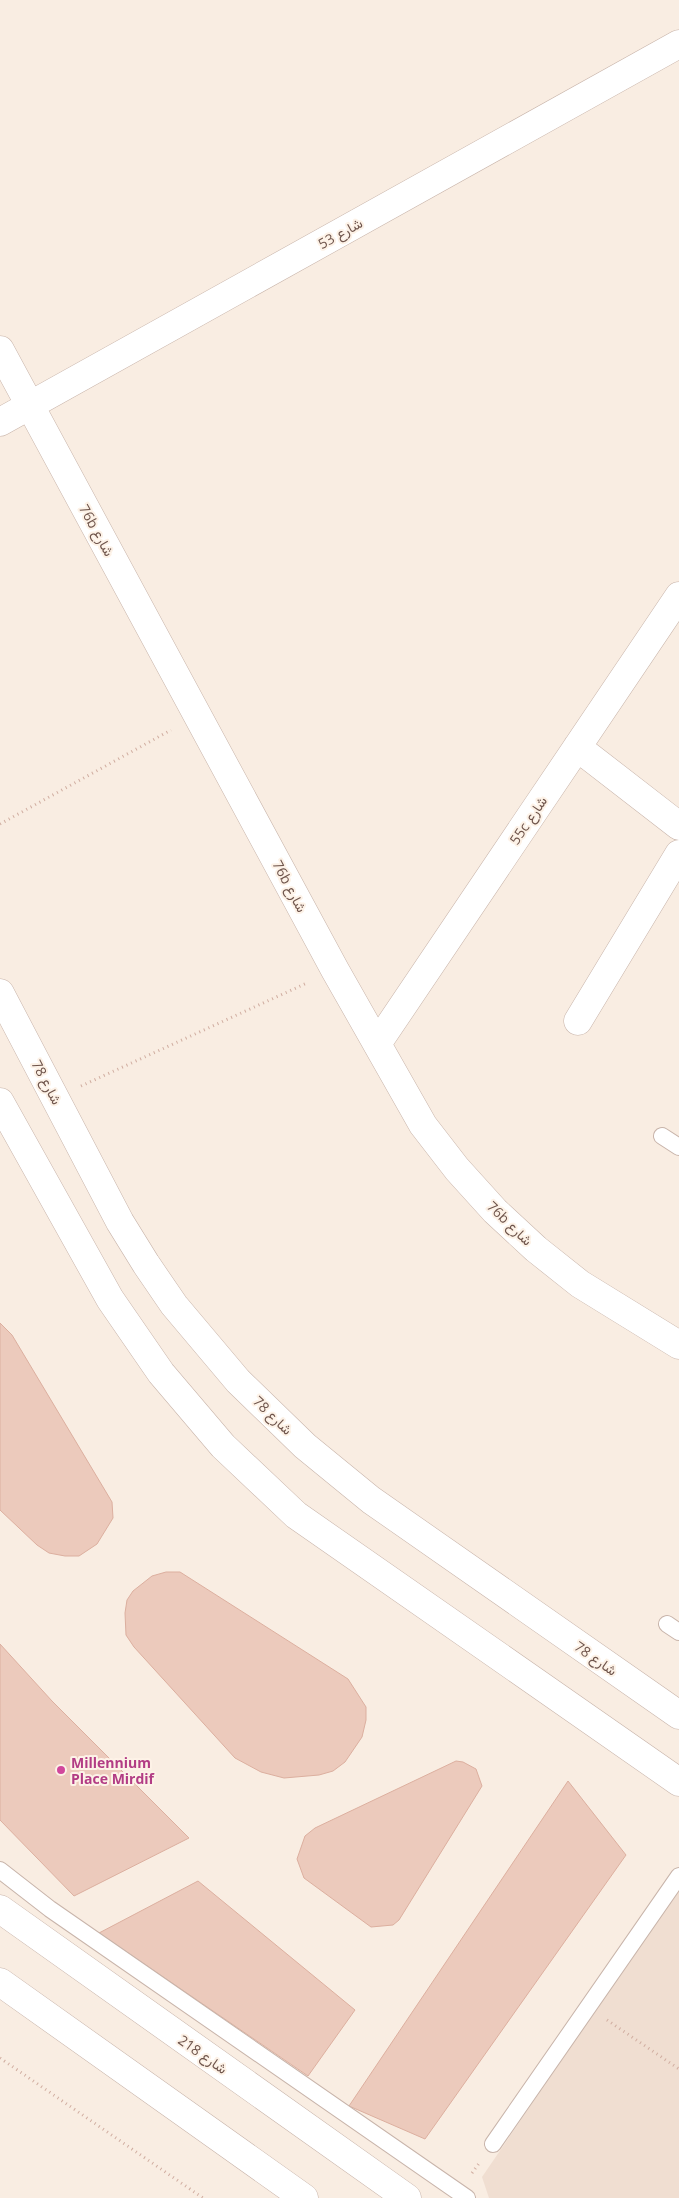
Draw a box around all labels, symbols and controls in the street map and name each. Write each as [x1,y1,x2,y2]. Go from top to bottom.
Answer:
street label: شارع 53 [314,213,366,255]
street label: 76b شارع [73,501,119,560]
street label: 55c شارع [505,792,553,849]
street label: 76b شارع [267,857,312,916]
street label: شارع 78 [26,1056,67,1109]
street label: 76b شارع [482,1197,537,1251]
street label: شارع 78 [248,1392,297,1440]
street label: شارع 78 [570,1637,621,1681]
place label: Millennium Place Mirdif [71,1753,156,1788]
marker: Millennium Place Mirdif [55,1764,67,1776]
street label: شارع 218 [174,2030,231,2079]

